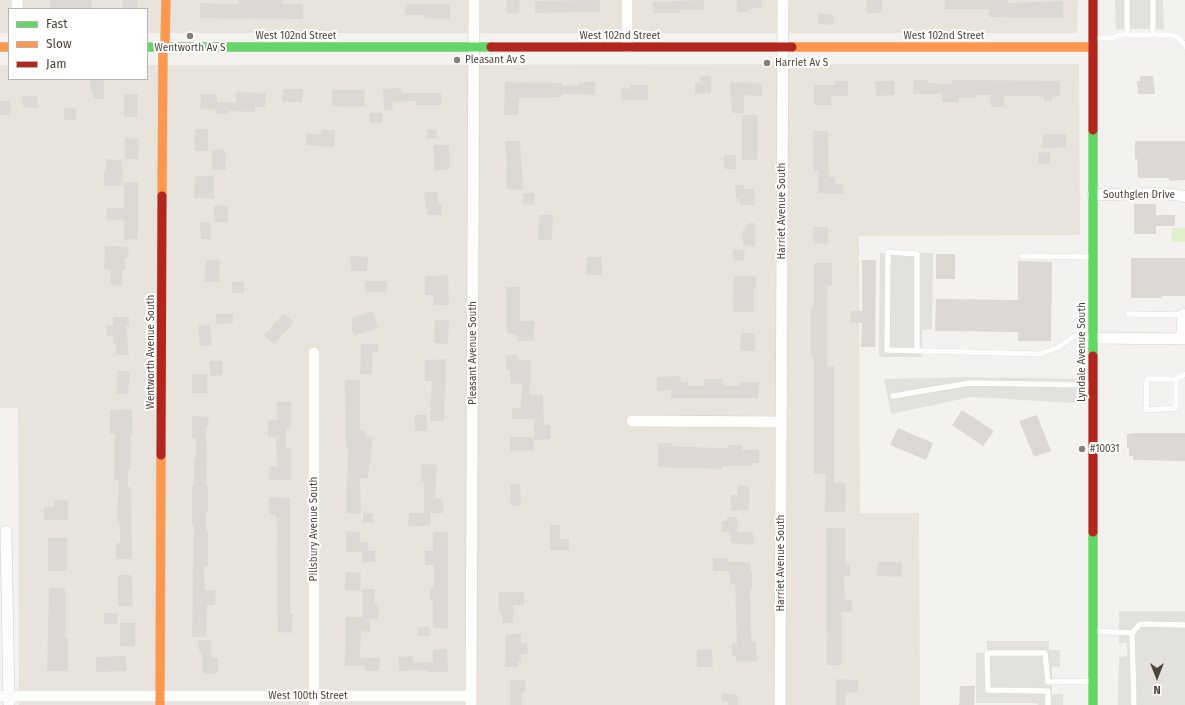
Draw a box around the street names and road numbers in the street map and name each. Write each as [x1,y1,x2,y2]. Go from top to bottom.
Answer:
street label: West 102nd Street [256,30,336,42]
street label: West 102nd Street [580,30,660,42]
street label: West 102nd Street [904,30,984,42]
street label: Harriet Avenue South [776,163,788,259]
street label: Southglen Drive [1103,189,1175,201]
street label: Wentworth Avenue South [145,295,157,409]
street label: Pleasant Avenue South [467,301,479,405]
street label: Lyndale Avenue South [1076,302,1088,402]
street label: Pillsbury Avenue South [308,477,320,581]
street label: Harriet Avenue South [775,515,787,611]
street label: West 100th Street [268,690,348,702]

